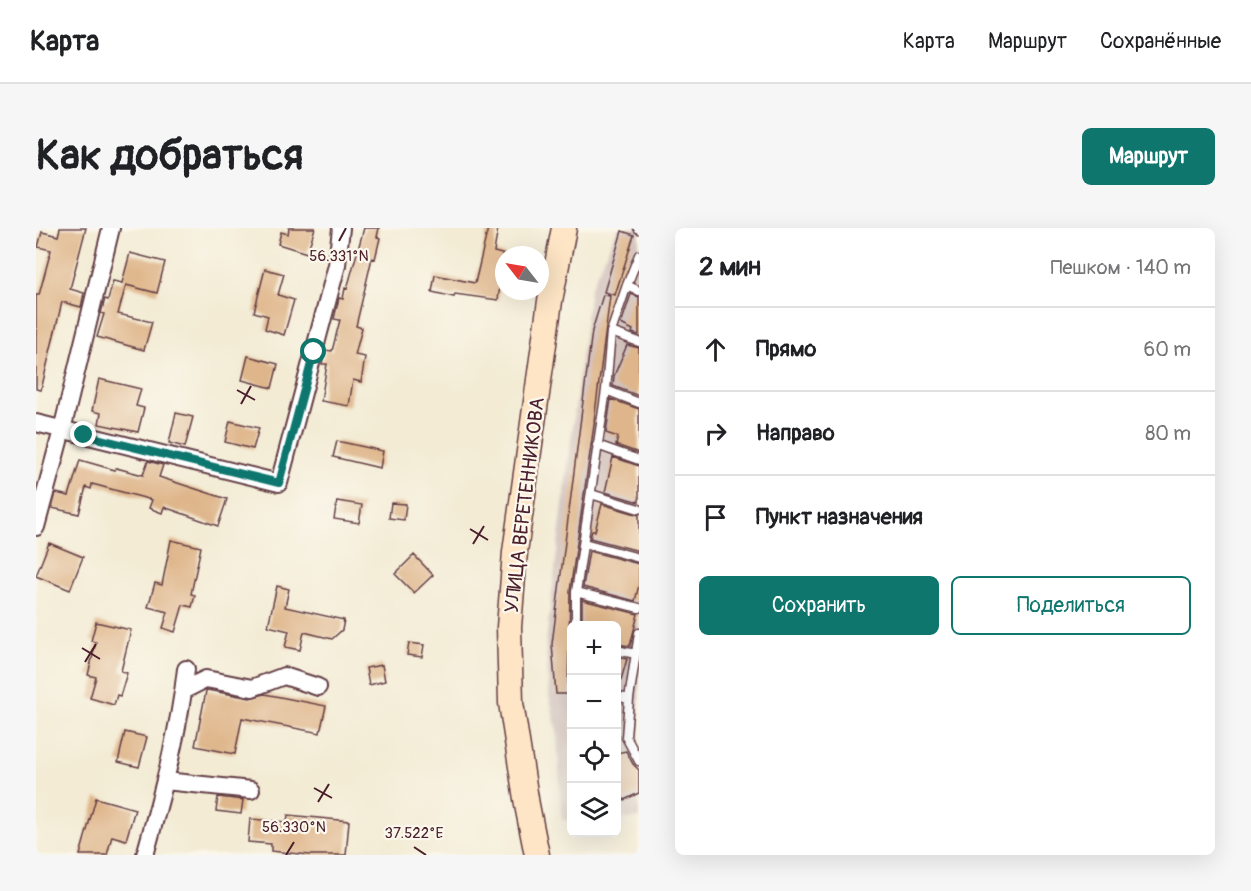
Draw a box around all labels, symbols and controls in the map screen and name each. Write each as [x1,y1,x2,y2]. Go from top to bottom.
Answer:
text: Карта [30,24,99,59]
text: Карта [903,28,955,55]
text: Маршрут [988,28,1067,55]
text: Сохранённые [1100,28,1221,55]
button: Маршрут [1082,128,1215,185]
text: Как добраться [36,130,303,182]
north arrow [495,246,549,300]
text: 56.331°N [309,247,369,266]
text: 2 мин [699,251,761,283]
text: Пешком · 140 m [1050,255,1191,280]
icon: ahead [699,333,732,366]
text: Прямо [756,335,816,363]
text: 60 m [1144,337,1191,362]
route start [300,338,326,364]
street label: УЛИЦА ВЕРЕТЕННИКОВА [499,396,550,614]
icon: right [699,417,732,450]
text: Направо [756,419,835,447]
route end [70,421,96,447]
text: 80 m [1145,421,1191,446]
icon: arrive [699,501,732,534]
text: Пункт назначения [756,503,923,531]
button: Сохранить [699,576,939,635]
button: Поделиться [951,576,1191,635]
map controls [567,621,621,837]
button: + [567,621,621,675]
button: − [567,675,621,729]
button: locate [567,729,621,783]
button: layers [567,783,621,837]
text: 56.330°N [262,818,326,837]
text: 37.522°E [385,824,444,843]

